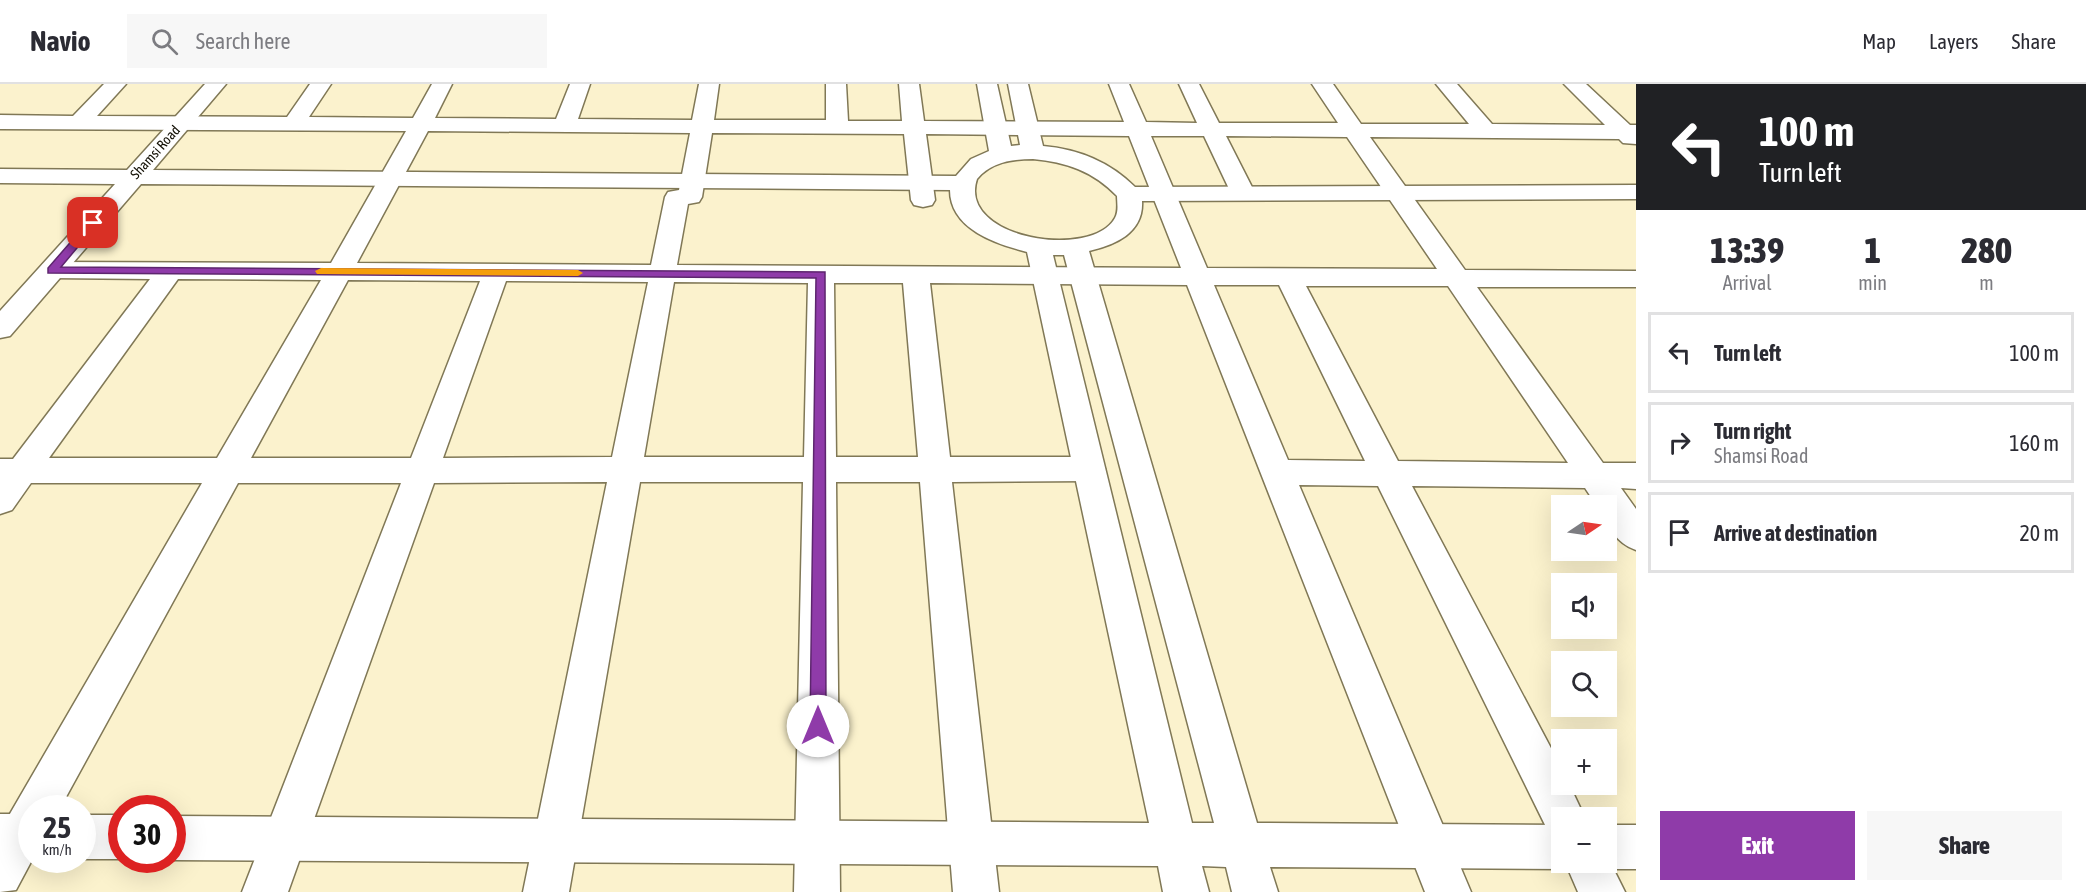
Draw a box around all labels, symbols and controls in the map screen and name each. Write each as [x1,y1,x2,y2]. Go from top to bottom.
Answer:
search box [127,14,547,68]
text: Navio [30,25,91,57]
icon: search [148,25,181,58]
text: Search here [196,28,291,54]
text: Map [1862,29,1896,53]
text: Layers [1929,29,1979,53]
text: Share [2012,29,2056,53]
text: 100 m [1759,107,1854,155]
icon: left [1660,108,1738,186]
street label: Shamsi Road [127,122,183,182]
text: Turn left [1759,157,1842,188]
pin [67,197,118,248]
icon: arrive [76,206,109,239]
text: 13:39 [1710,229,1784,271]
text: 1 [1864,229,1881,271]
text: 280 [1961,229,2012,271]
text: Arrival [1723,271,1772,294]
text: min [1858,271,1887,294]
text: m [1979,271,1994,294]
icon: left [1663,336,1696,369]
text: Turn left [1714,340,1781,366]
text: 100 m [2009,340,2059,366]
text: Turn right [1714,418,1791,444]
icon: right [1663,426,1696,459]
text: 160 m [2009,430,2059,456]
text: Shamsi Road [1714,444,1808,467]
north arrow [1551,495,1617,561]
map controls [1551,495,1617,873]
icon: arrive [1663,516,1696,549]
text: Arrive at destination [1714,520,1877,546]
text: 20 m [2019,520,2059,546]
button: sound [1551,573,1617,639]
button: search [1551,651,1617,717]
position arrow [786,694,850,758]
button: + [1551,729,1617,795]
speed limit sign: 30 [108,795,186,873]
button: − [1551,807,1617,873]
text: 25 [43,810,71,844]
button: Exit [1660,811,1855,880]
button: Share [1867,811,2062,880]
text: km/h [42,841,72,858]

